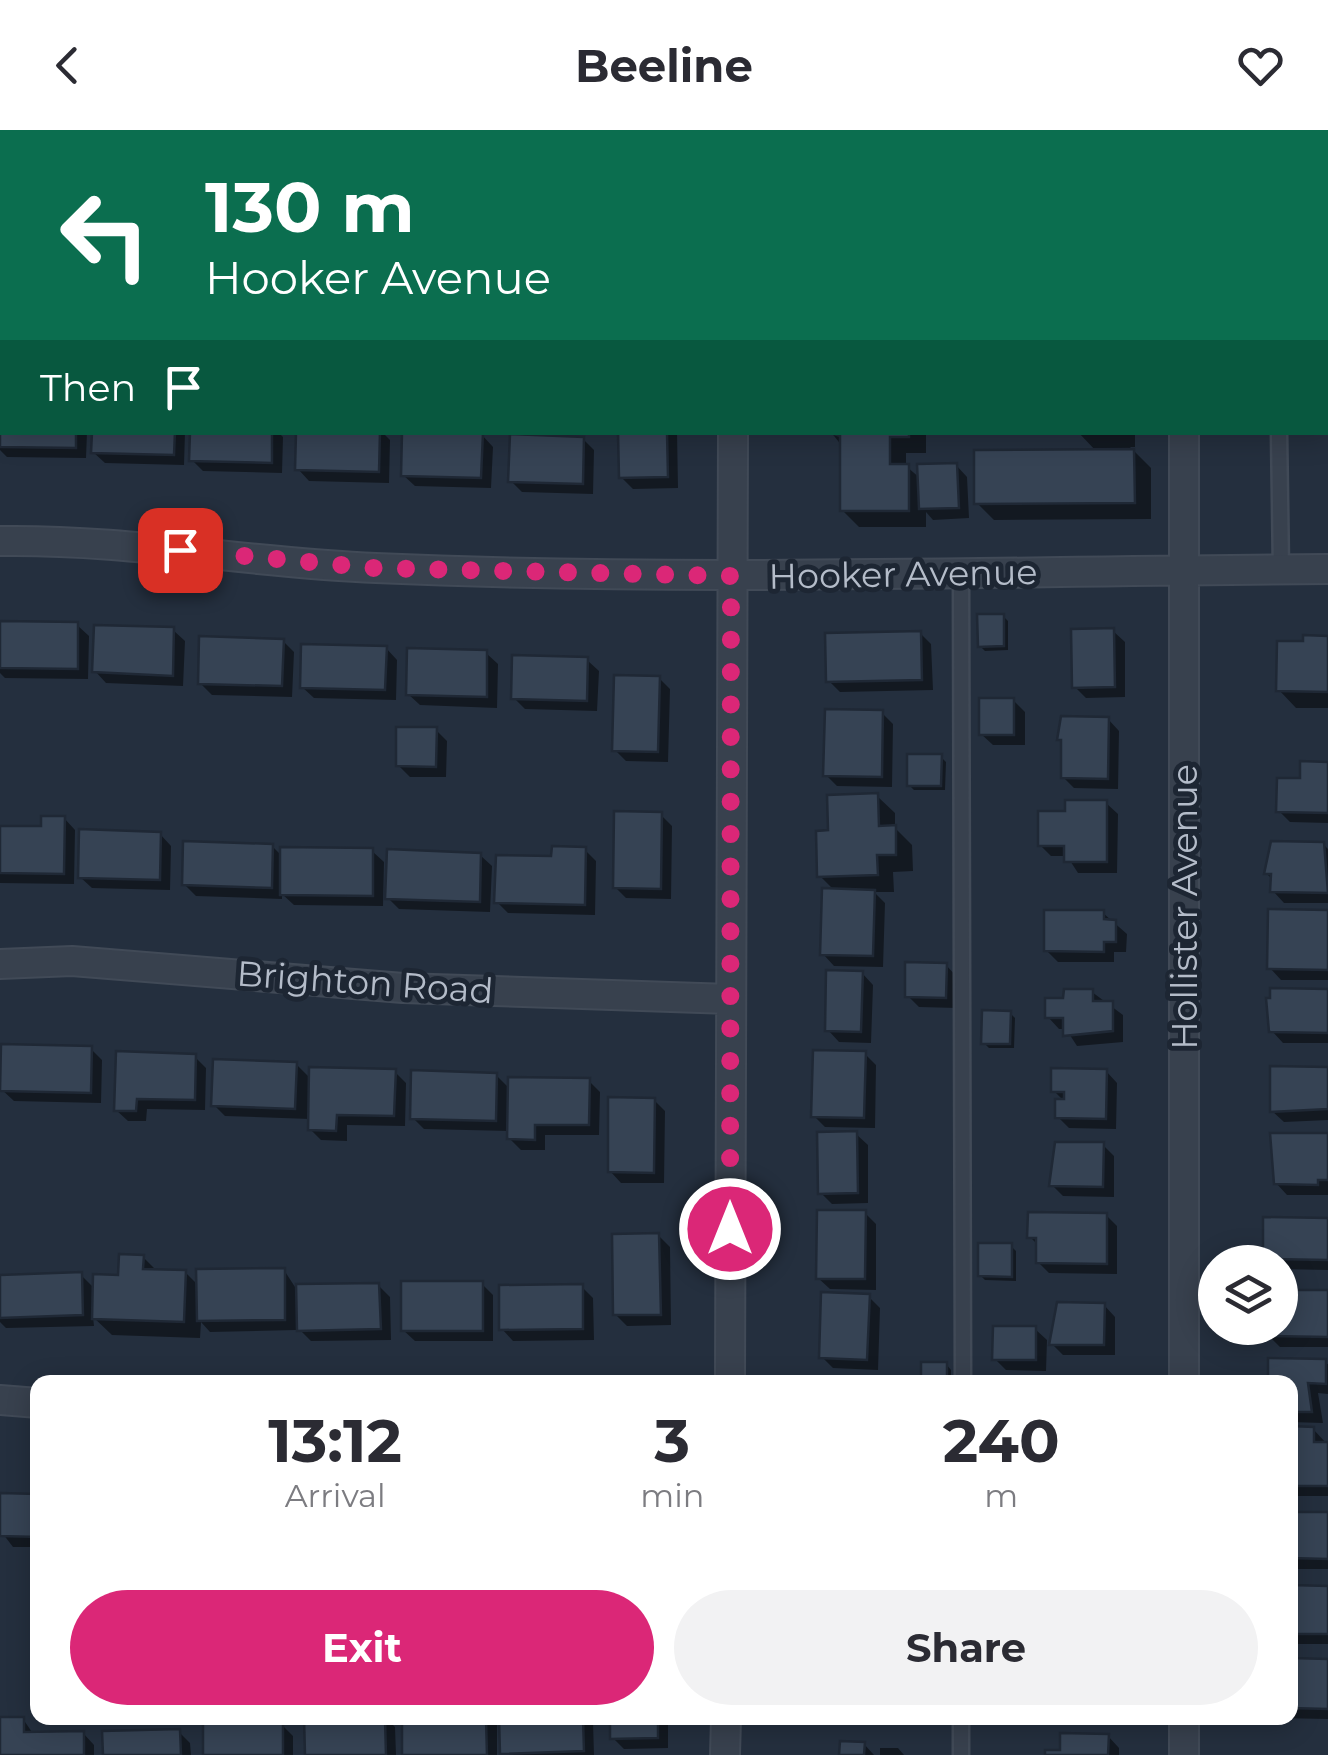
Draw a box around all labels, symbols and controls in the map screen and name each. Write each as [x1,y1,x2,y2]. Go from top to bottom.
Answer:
icon: back [40,38,95,93]
text: Beeline [575,38,753,93]
icon: heart [1233,38,1288,93]
text: 130 m [205,164,415,250]
icon: left [40,170,170,300]
text: Hooker Avenue [205,250,551,305]
icon: arrive [156,360,211,415]
text: Then [40,364,136,411]
pin [138,508,223,593]
icon: arrive [153,523,208,578]
street label: Hooker Avenue [768,550,1038,598]
street label: Hollister Avenue [1163,764,1206,1050]
street label: Brighton Road [235,952,495,1012]
position arrow [678,1177,782,1281]
map controls [1198,1245,1298,1345]
button: layers [1198,1245,1298,1345]
text: 13:12 [268,1404,402,1477]
text: 3 [655,1404,690,1477]
text: 240 [943,1404,1060,1477]
text: Arrival [285,1476,386,1515]
text: min [640,1476,704,1515]
text: m [984,1476,1018,1515]
button: Exit [70,1590,654,1705]
button: Share [674,1590,1258,1705]

